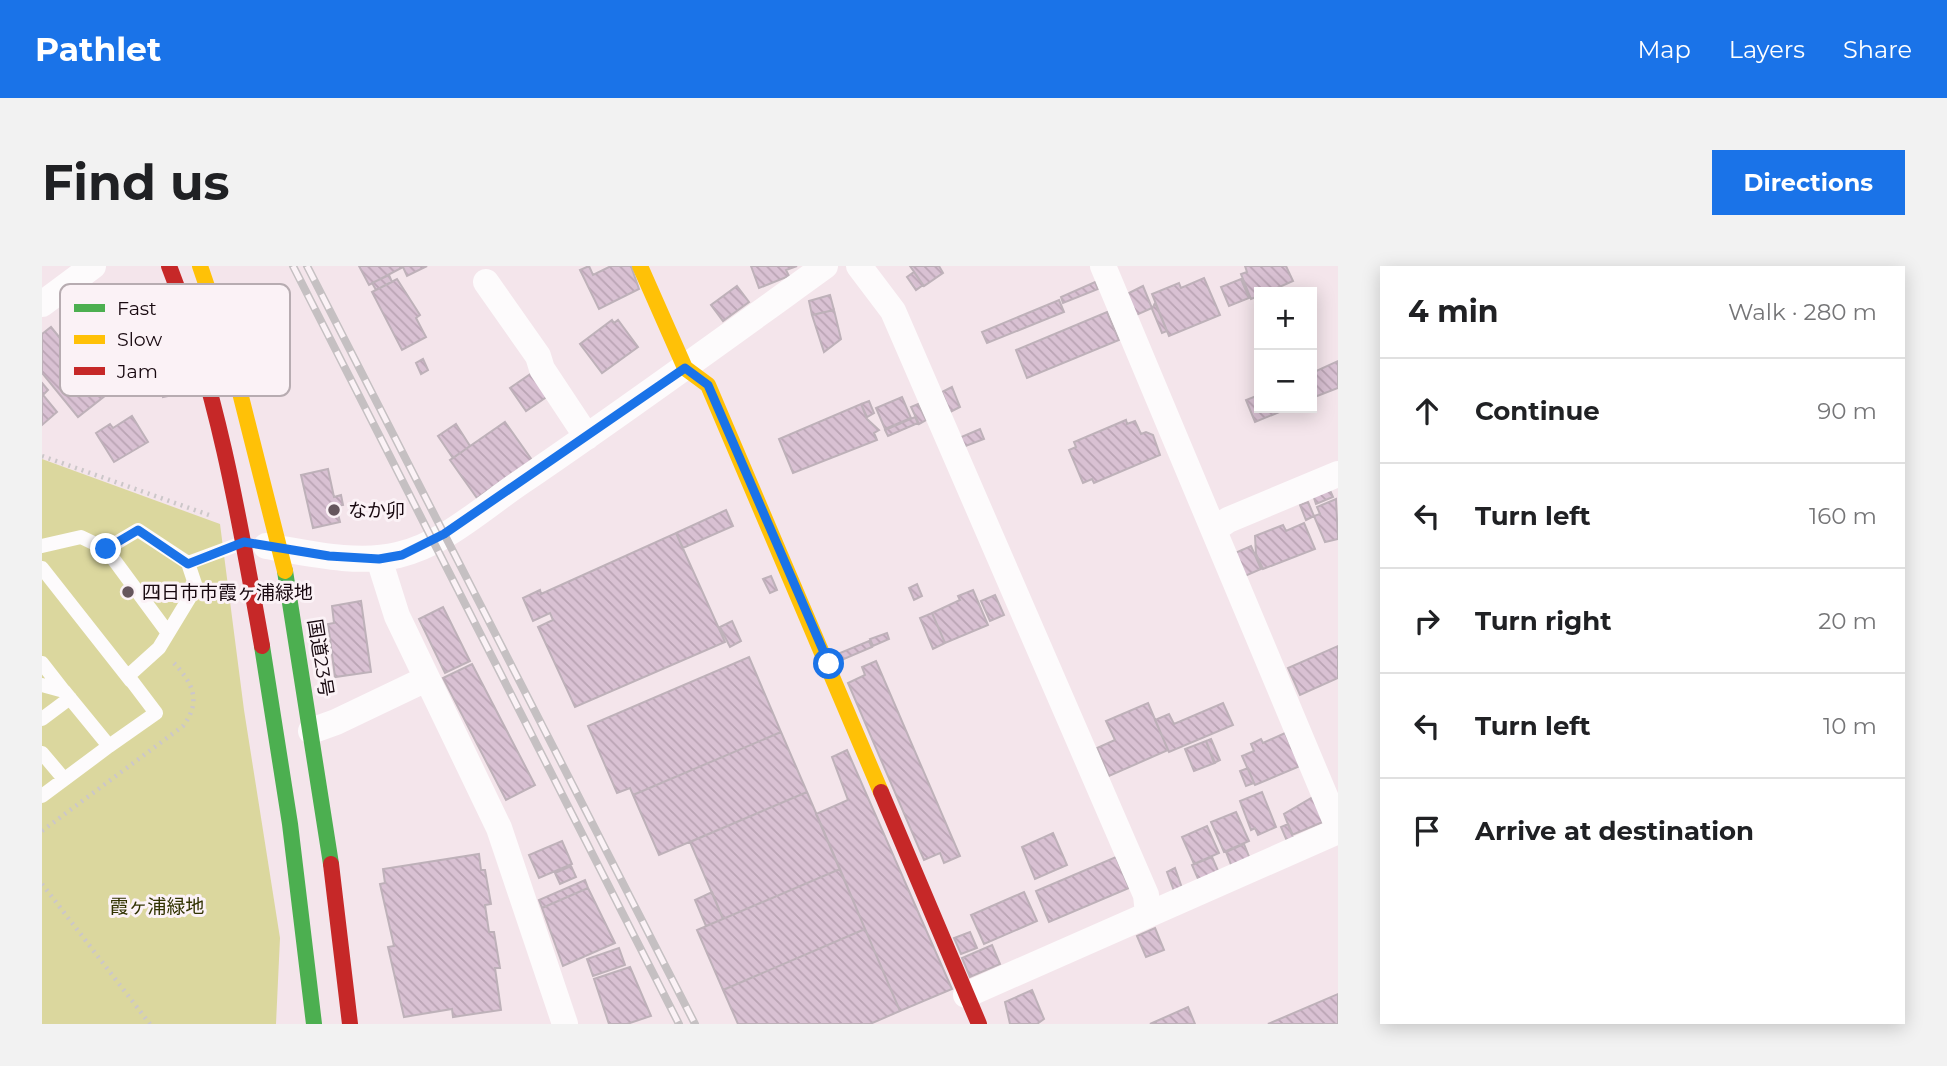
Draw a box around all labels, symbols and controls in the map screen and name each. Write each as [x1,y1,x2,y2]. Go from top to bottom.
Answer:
text: Pathlet [35,29,161,69]
text: Map [1637,35,1691,64]
text: Layers [1729,35,1805,64]
text: Share [1843,35,1912,64]
button: Directions [1712,150,1905,215]
text: Find us [42,153,230,212]
legend [60,284,290,396]
map controls [1254,287,1317,413]
button: + [1254,287,1317,350]
text: 4 min [1408,293,1498,330]
text: Fast [117,297,157,320]
text: Walk · 280 m [1728,298,1877,326]
text: Slow [117,328,162,351]
button: − [1254,350,1317,413]
text: Jam [116,360,158,383]
icon: ahead [1408,392,1446,430]
text: Continue [1475,395,1600,427]
text: 90 m [1817,397,1877,425]
icon: left [1408,497,1446,535]
place label: なか卯 [348,499,405,522]
text: Turn left [1475,500,1591,532]
marker: なか卯 [326,502,342,518]
text: 160 m [1809,502,1877,530]
route end [90,533,121,564]
place label: 四日市市霞ヶ浦緑地 [142,581,313,604]
marker: 四日市市霞ヶ浦緑地 [120,584,136,600]
icon: right [1408,602,1446,640]
text: Turn right [1475,605,1611,637]
text: 20 m [1818,607,1877,635]
street label: 国道23号 [303,618,338,699]
route start [813,648,844,679]
icon: left [1408,707,1446,745]
text: Turn left [1475,710,1591,742]
text: 10 m [1823,712,1877,740]
icon: arrive [1408,812,1446,850]
text: Arrive at destination [1475,815,1754,847]
park label: 霞ヶ浦緑地 [109,895,205,918]

